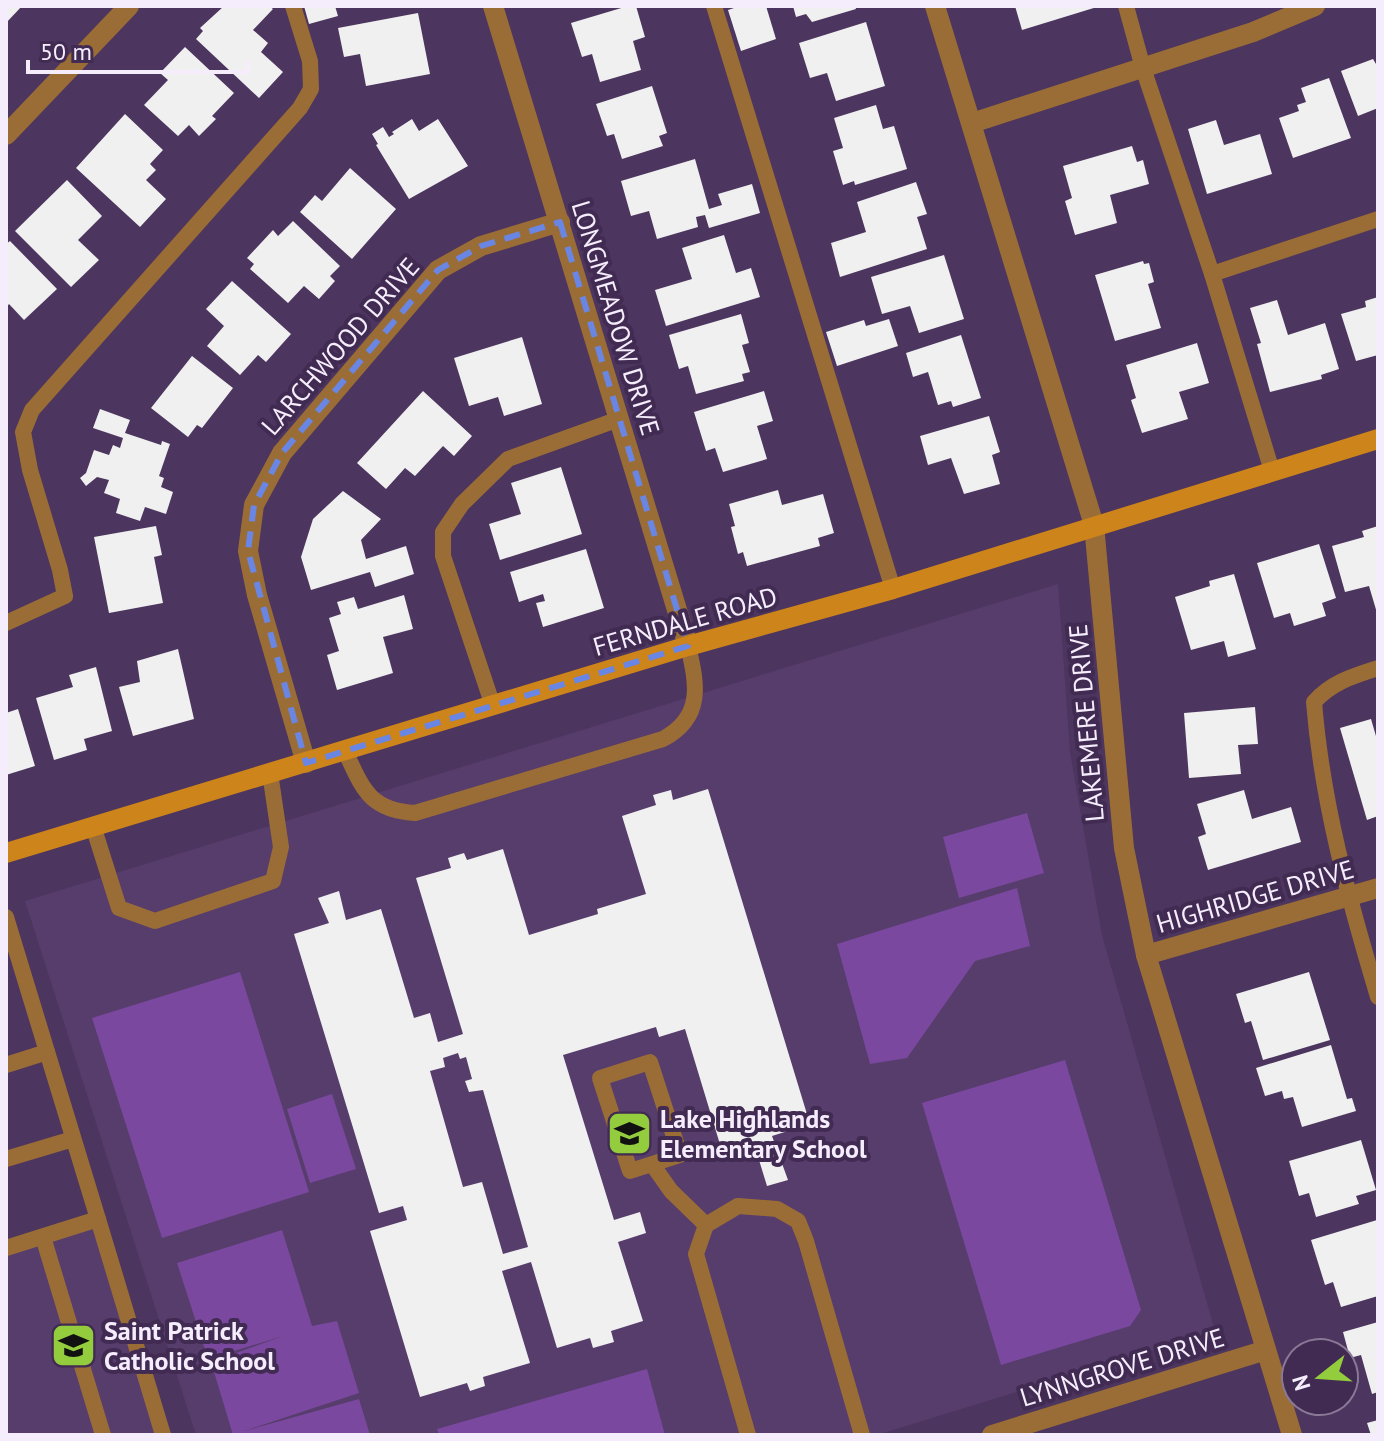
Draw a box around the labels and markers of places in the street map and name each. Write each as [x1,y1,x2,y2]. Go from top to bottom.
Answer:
place label: Lake Highlands Elementary School [660,1102,867,1165]
school or university icon: Lake Highlands Elementary School [605,1109,653,1157]
place label: Saint Patrick Catholic School [104,1314,275,1377]
school or university icon: Saint Patrick Catholic School [49,1321,97,1369]

